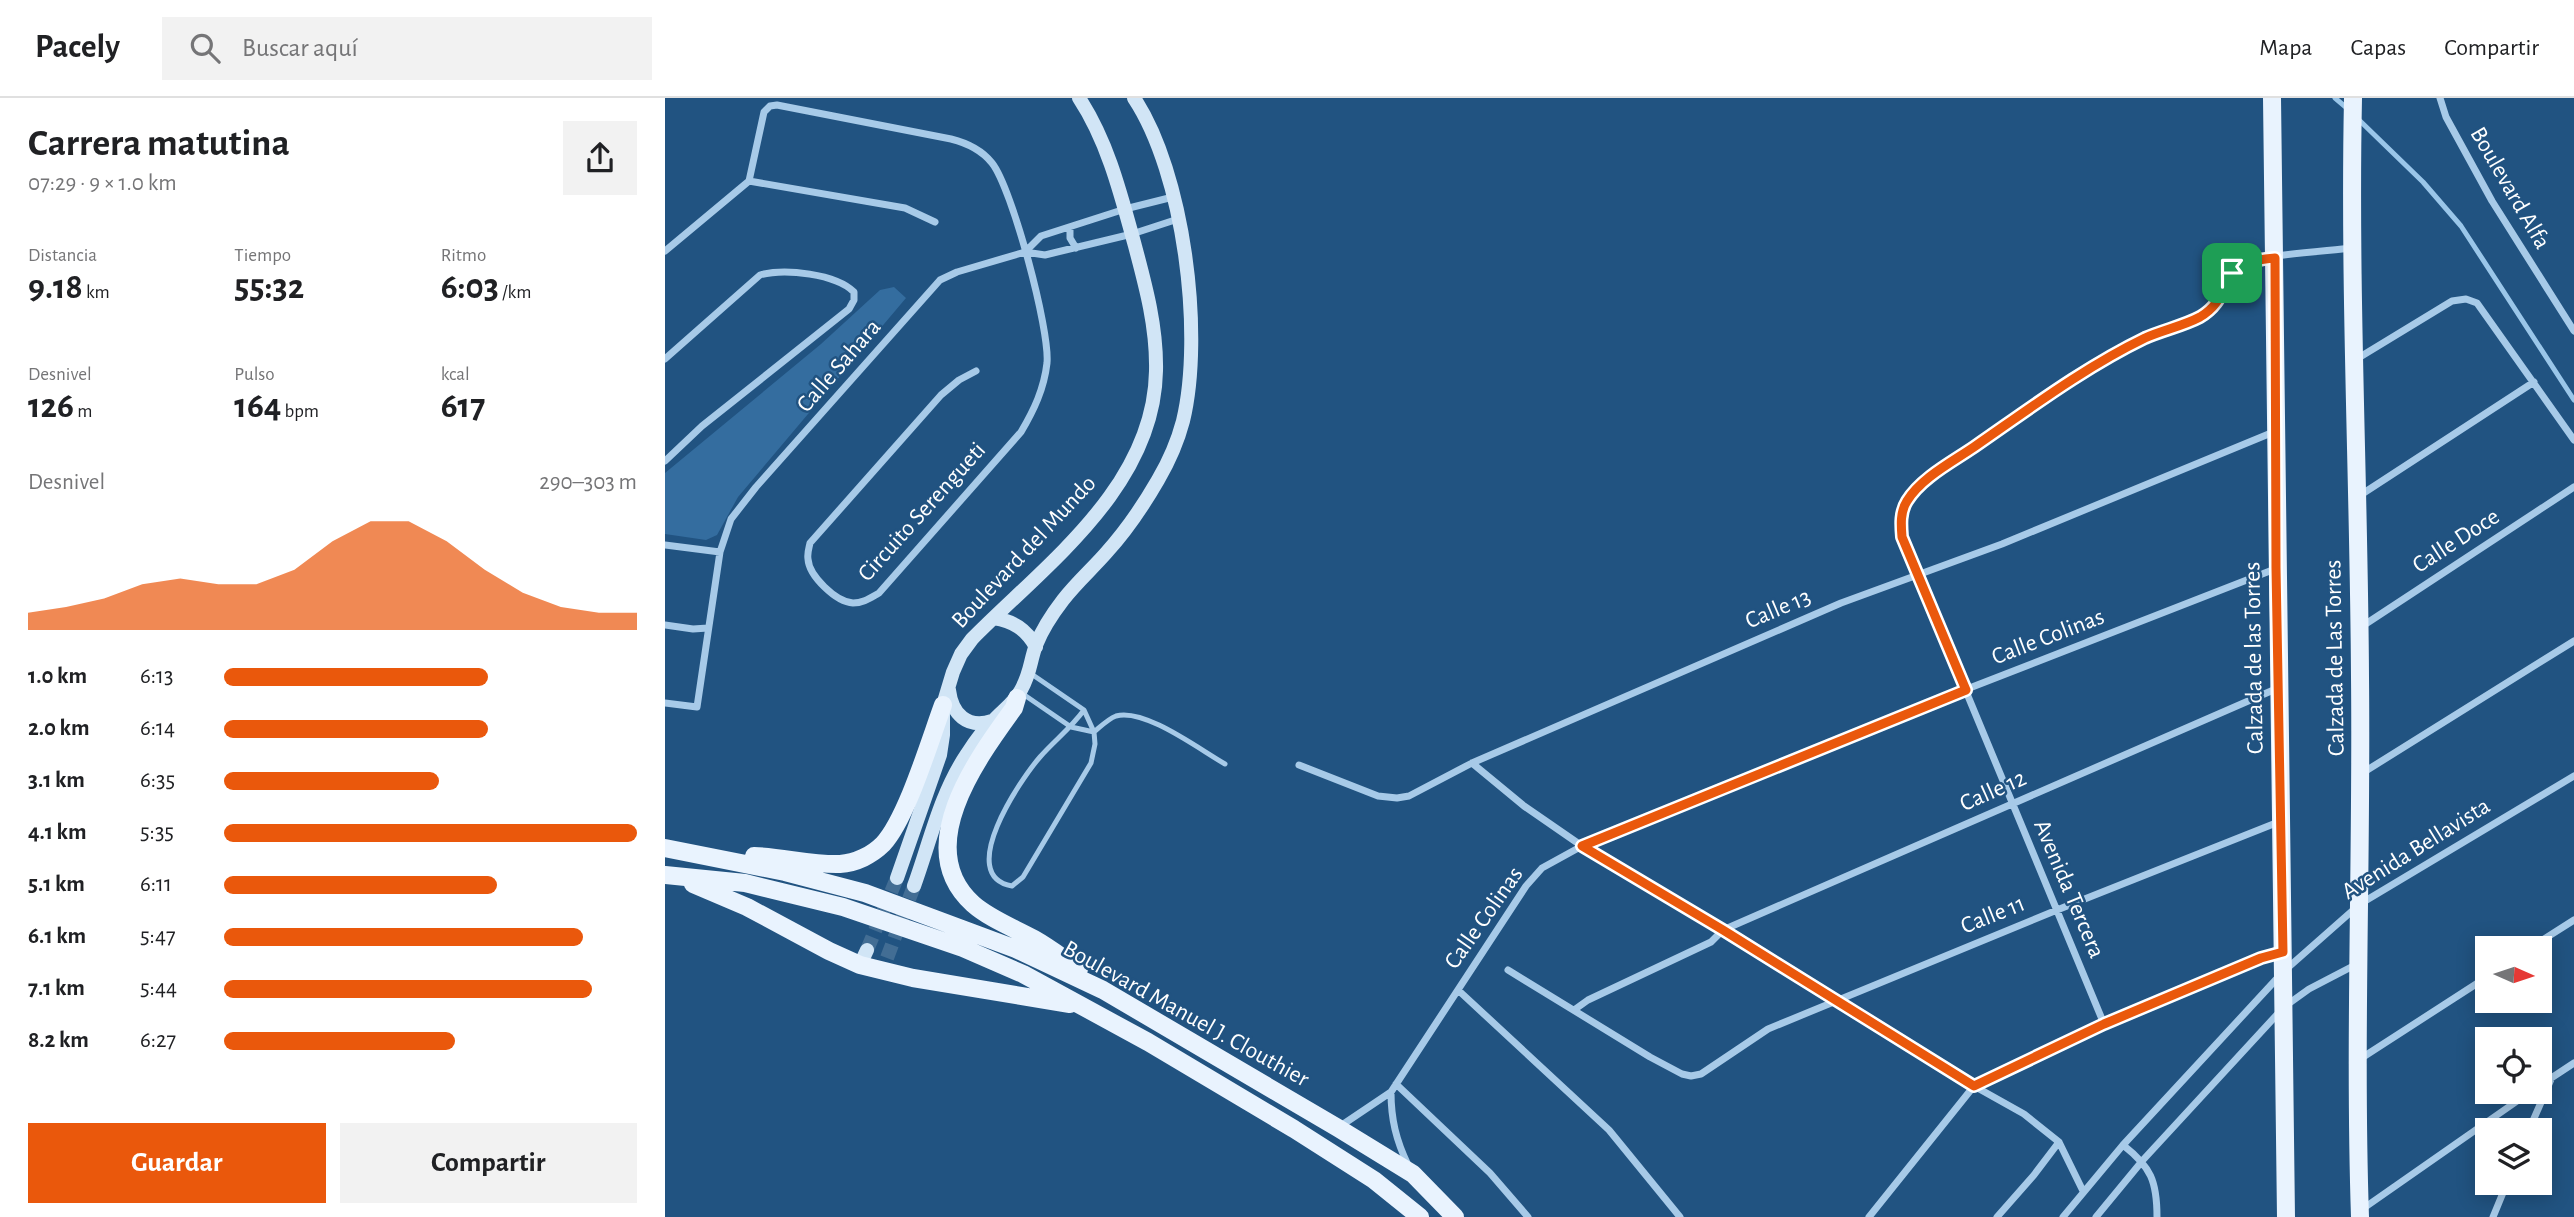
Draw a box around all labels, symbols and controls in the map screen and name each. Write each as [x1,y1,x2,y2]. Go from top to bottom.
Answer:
search box [162,17,652,80]
icon: search [186,29,224,67]
text: Pacely [35,31,120,64]
text: Buscar aquí [242,35,358,61]
text: Mapa [2259,36,2312,60]
text: Capas [2350,36,2406,60]
text: Compartir [2444,36,2539,60]
button: share [563,121,637,195]
street label: Boulevard Alfa [2466,123,2554,253]
text: Carrera matutina [28,125,290,163]
text: 07:29 · 9 × 1.0 km [28,172,177,195]
pin [2202,243,2262,303]
text: Distancia [28,246,97,265]
text: Tiempo [234,246,291,265]
text: Ritmo [441,246,486,265]
icon: arrive [2213,254,2251,292]
text: 9.18 [28,270,83,305]
text: 55:32 [234,270,304,305]
text: 6:03 [441,270,499,305]
text: km [83,283,110,302]
text: /km [499,283,531,302]
street label: Calle Sahara [792,315,886,417]
text: Desnivel [28,365,92,384]
text: Pulso [234,365,275,384]
text: kcal [441,365,470,384]
text: 126 [28,389,74,424]
text: 164 [234,389,281,424]
text: 617 [441,389,485,424]
text: m [74,402,92,421]
text: bpm [281,402,319,421]
street label: Circuito Serengueti [854,438,990,586]
text: Desnivel [28,471,105,494]
text: 290–303 m [539,471,637,494]
street label: Boulevard del Mundo [947,471,1101,633]
street label: Calle Doce [2408,504,2504,578]
street label: Calzada de Las Torres [2321,560,2349,756]
street label: Calzada de las Torres [2240,562,2268,754]
street label: Calle 13 [1742,585,1814,633]
street label: Calle Colinas [1988,605,2108,669]
text: 1.0 km [28,665,87,688]
text: 6:13 [140,665,173,688]
text: 2.0 km [28,717,90,740]
text: 6:14 [140,717,175,740]
street label: Calle 12 [1956,766,2030,816]
text: 3.1 km [28,769,85,792]
text: 6:35 [140,769,175,792]
street label: Avenida Bellavista [2338,794,2494,904]
street label: Avenida Tercera [2029,816,2109,962]
text: 4.1 km [28,821,87,844]
text: 5:35 [140,821,174,844]
street label: Calle Colinas [1440,863,1528,973]
text: 5.1 km [28,873,85,896]
text: 6:11 [140,873,172,896]
street label: Calle 11 [1957,891,2029,939]
text: 6.1 km [28,925,86,948]
text: 5:47 [140,925,176,948]
street label: Boulevard Manuel J. Clouthier [1059,936,1313,1092]
north arrow [2475,936,2551,1013]
map controls [2475,936,2552,1195]
text: 7.1 km [28,977,85,1000]
text: 5:44 [140,977,177,1000]
button: locate [2475,1027,2552,1104]
text: 8.2 km [28,1029,89,1052]
text: 6:27 [140,1029,176,1052]
button: layers [2475,1118,2552,1195]
button: Guardar [28,1123,326,1203]
button: Compartir [340,1123,637,1203]

